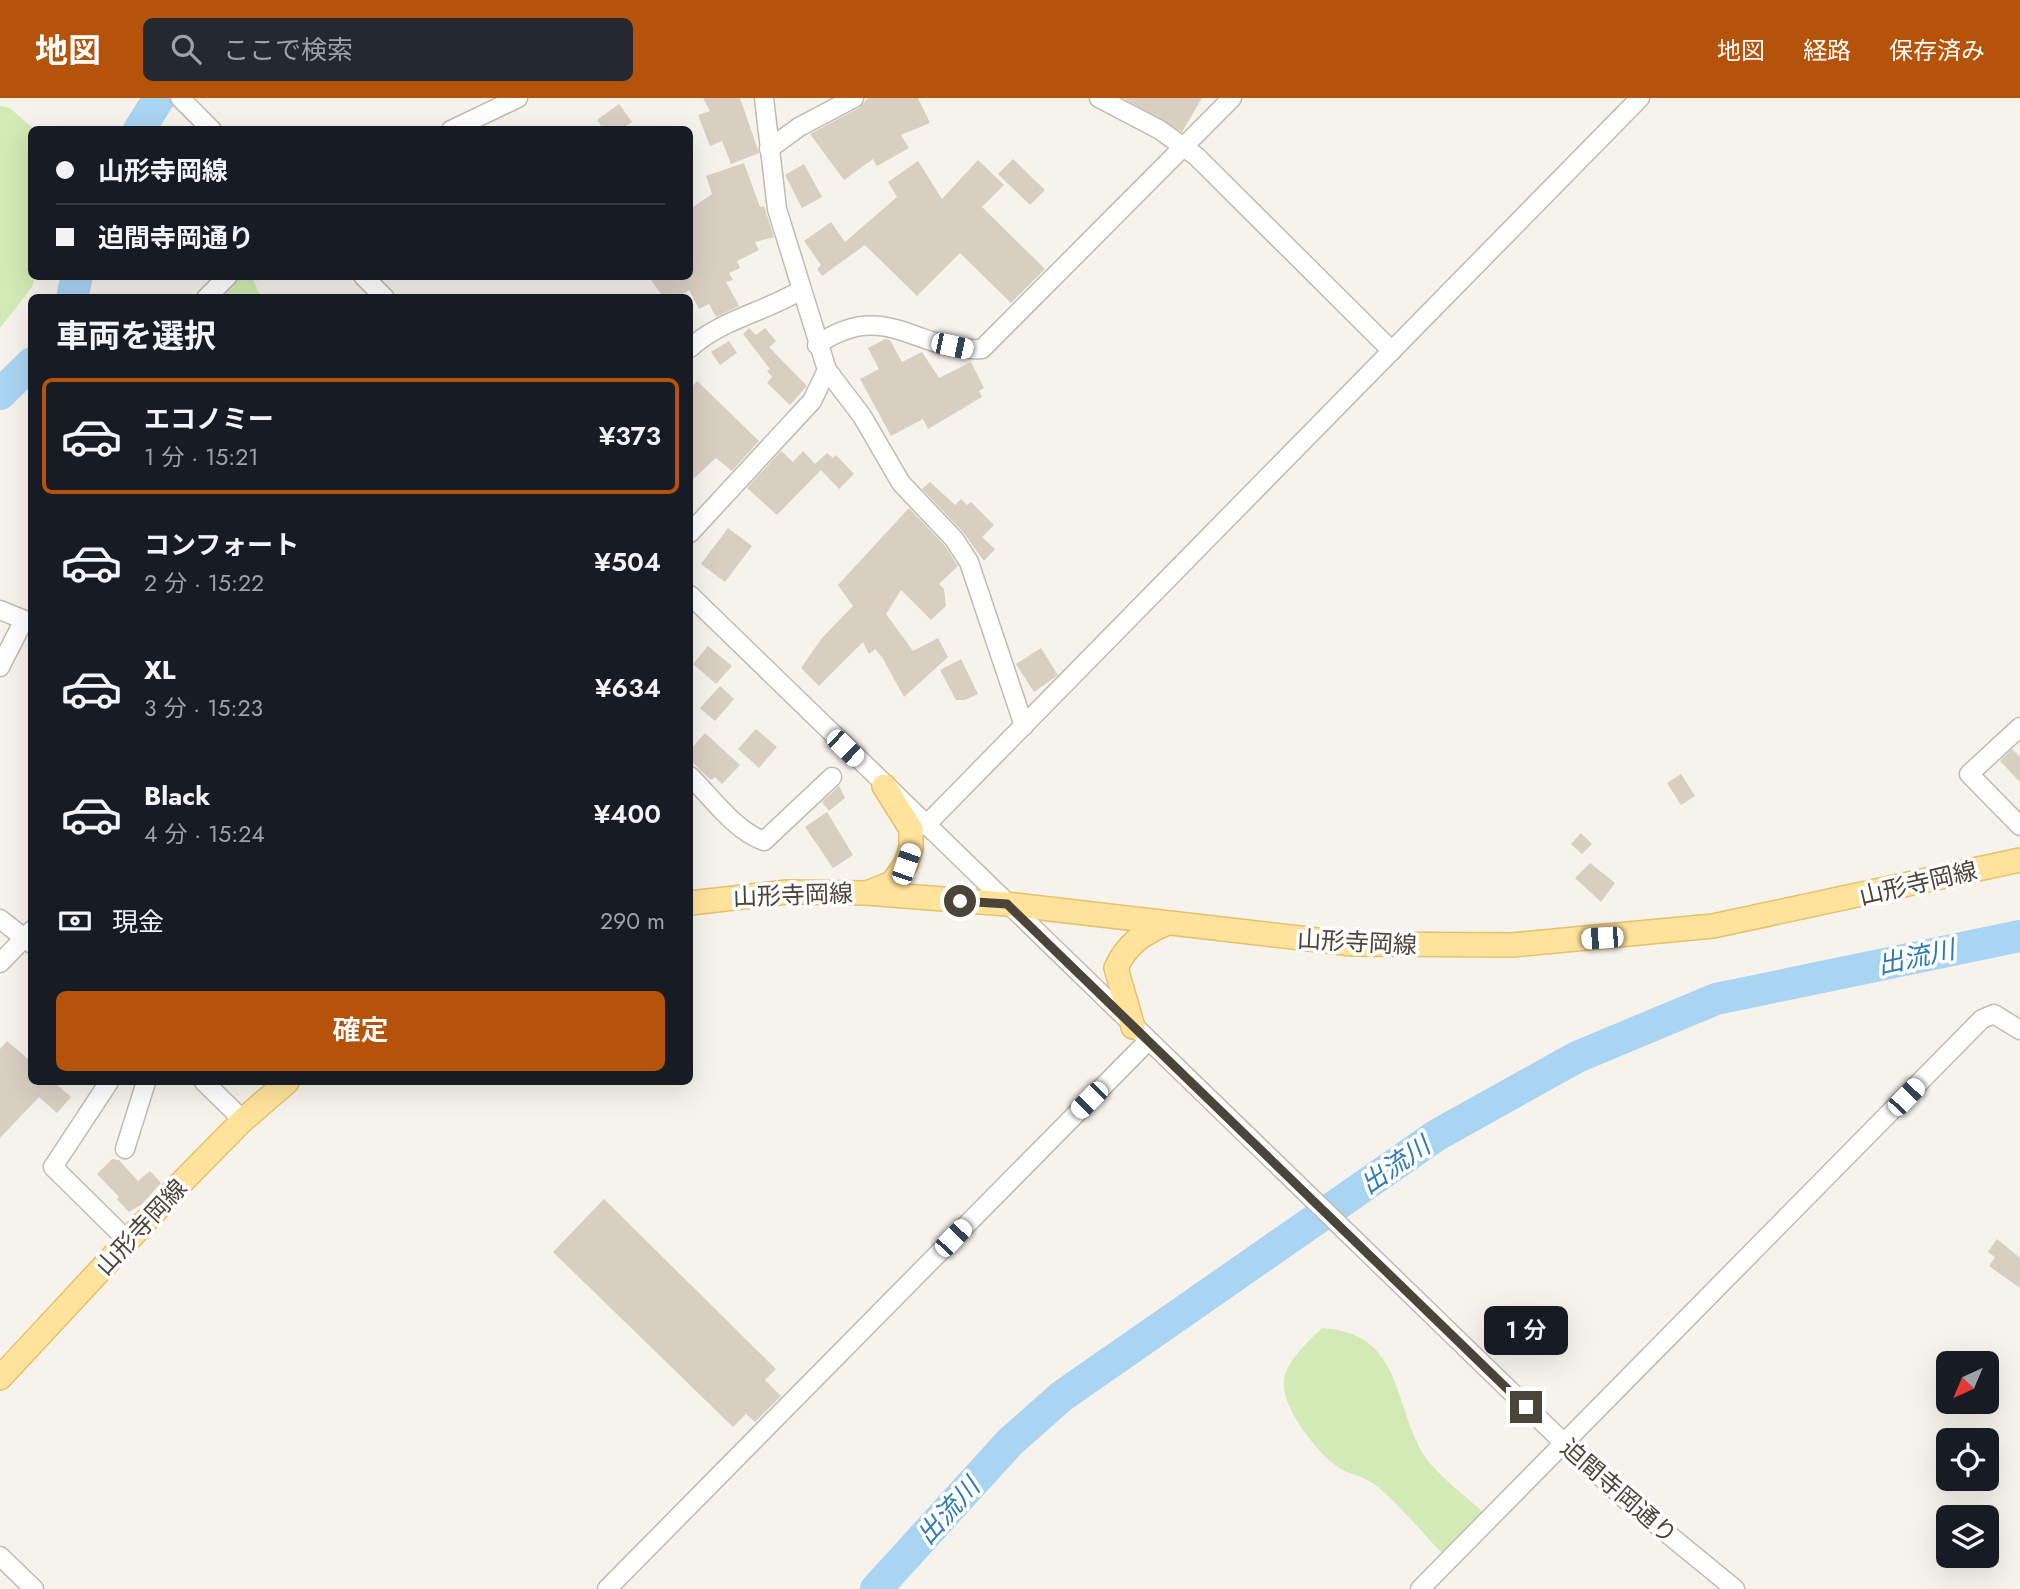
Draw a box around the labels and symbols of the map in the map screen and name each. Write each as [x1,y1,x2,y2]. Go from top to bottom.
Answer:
car [930,331,975,361]
car [823,726,868,770]
car [890,841,923,887]
street label: 山形寺岡線 [1856,852,1980,914]
street label: 山形寺岡線 [732,875,854,915]
route start [944,885,976,917]
street label: 山形寺岡線 [1296,921,1418,963]
car [1581,926,1624,950]
water label: 出流川 [1874,930,1961,984]
car [1884,1075,1929,1119]
car [1067,1078,1112,1122]
water label: 出流川 [1352,1125,1440,1203]
street label: 山形寺岡線 [87,1171,195,1283]
car [931,1216,976,1260]
callout: 1 分 [1484,1306,1568,1354]
north arrow [1936,1351,1998,1414]
route end [1510,1391,1542,1423]
street label: 迫間寺岡通り [1553,1431,1685,1551]
water label: 出流川 [908,1467,990,1553]

